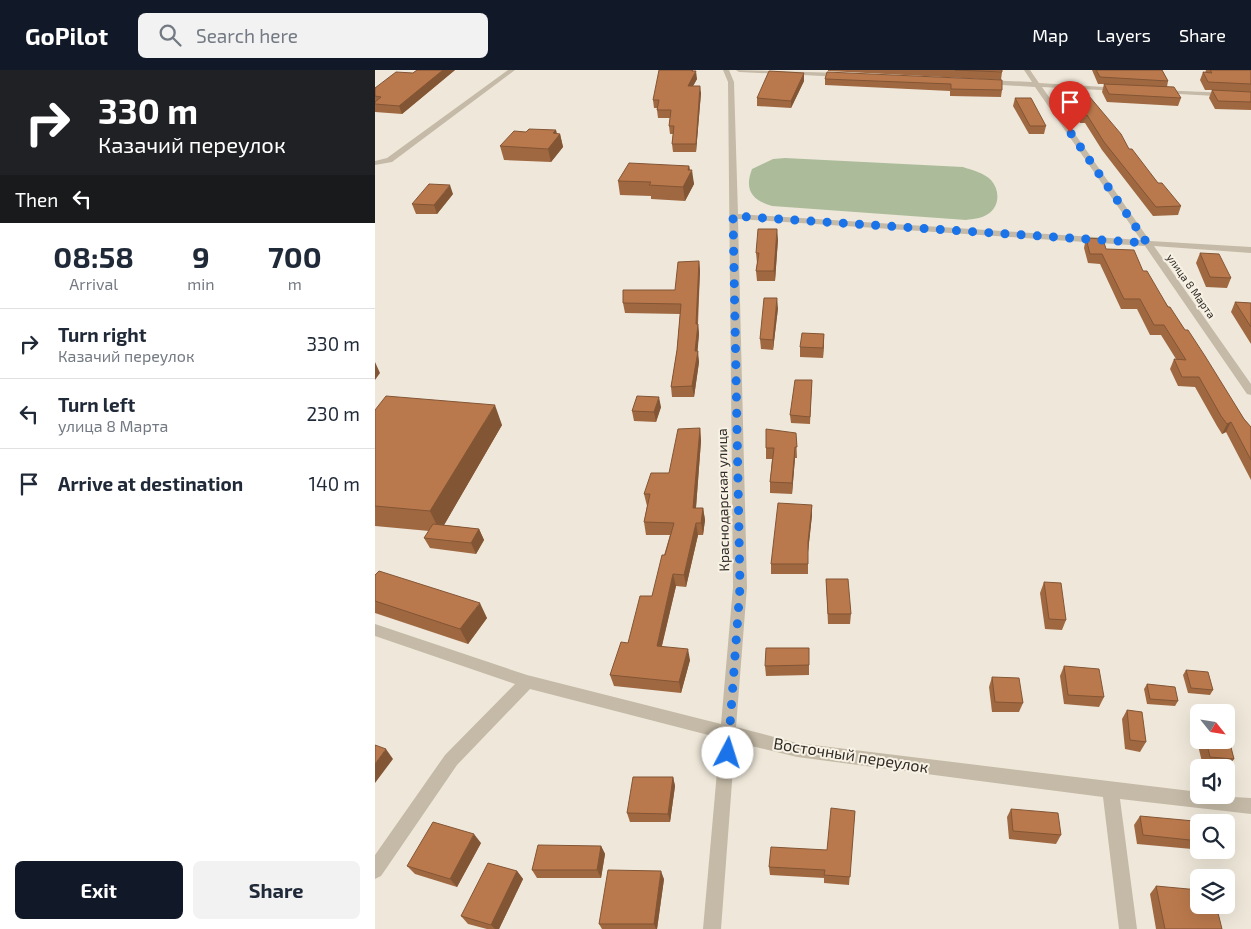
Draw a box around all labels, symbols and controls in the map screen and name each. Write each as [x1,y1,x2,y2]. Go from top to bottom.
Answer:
search box [138,13,488,58]
text: GoPilot [25,21,108,50]
icon: search [156,21,184,49]
text: Search here [196,24,298,47]
text: Map [1032,24,1068,46]
text: Layers [1096,24,1151,46]
text: Share [1179,24,1226,46]
pin [1049,81,1091,132]
icon: arrive [1056,88,1084,116]
text: 330 m [98,89,198,131]
icon: right [15,90,80,155]
text: Казачий переулок [98,131,286,157]
icon: left [68,185,96,213]
text: Then [15,188,58,211]
text: 08:58 [53,238,134,274]
text: 9 [192,238,210,274]
text: 700 [268,238,322,274]
street label: улица 8 Марта [1163,251,1219,321]
text: Arrival [69,274,118,293]
text: min [187,274,215,293]
text: m [288,274,302,293]
text: Turn right [58,323,146,346]
icon: right [15,330,43,358]
text: 330 m [307,332,360,355]
text: Казачий переулок [58,346,195,365]
text: Turn left [58,393,135,416]
icon: left [15,400,43,428]
text: 230 m [306,402,360,425]
text: улица 8 Марта [58,416,168,435]
street label: Краснодарская улица [713,428,732,572]
icon: arrive [15,470,43,498]
text: Arrive at destination [58,472,243,495]
text: 140 m [308,472,360,495]
north arrow [1190,704,1235,749]
map controls [1190,704,1235,914]
position arrow [701,726,753,778]
street label: Восточный переулок [772,733,930,777]
button: sound [1190,759,1235,804]
button: search [1190,814,1235,859]
button: Exit [15,861,183,919]
button: Share [193,861,360,919]
button: layers [1190,869,1235,914]

